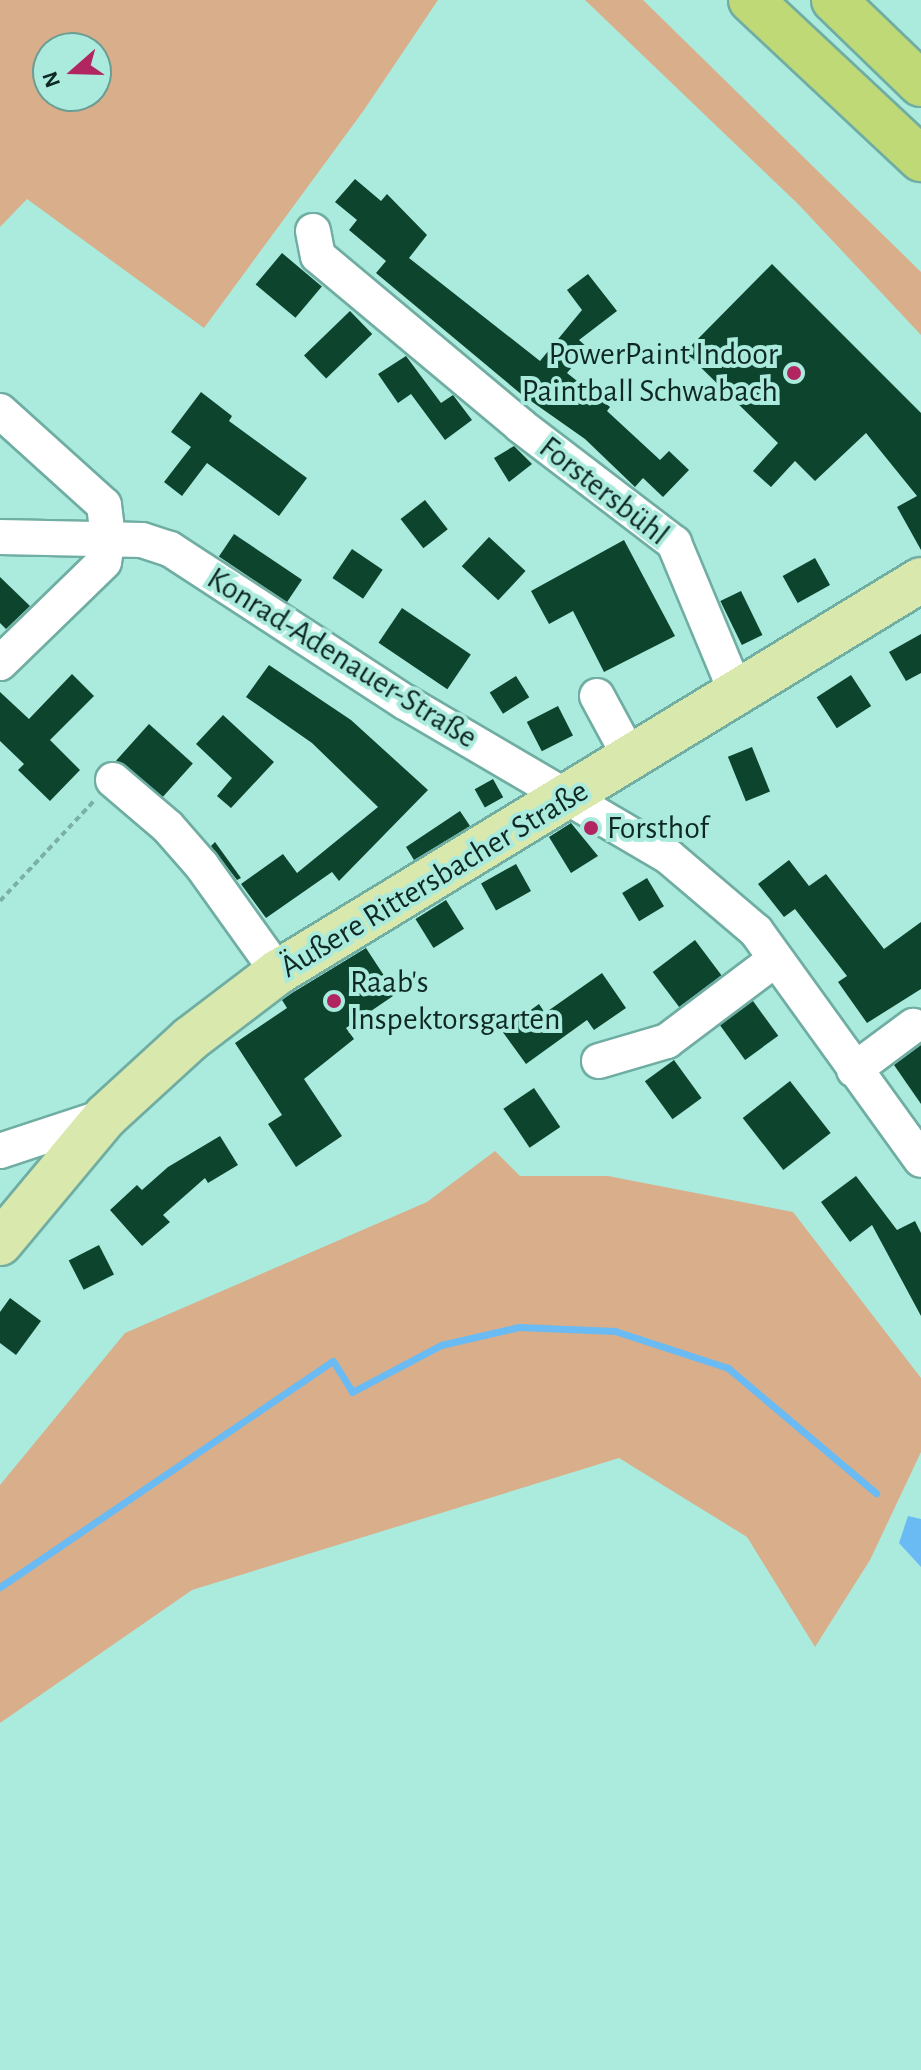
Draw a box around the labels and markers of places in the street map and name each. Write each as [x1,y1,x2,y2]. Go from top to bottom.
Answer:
place label: PowerPaint Indoor Paintball Schwabach [522,336,778,411]
marker: PowerPaint Indoor Paintball Schwabach [785,364,803,382]
place label: Forsthof [607,809,709,847]
marker: Forsthof [582,819,600,837]
place label: Raab's Inspektorsgarten [350,964,561,1039]
marker: Raab's Inspektorsgarten [325,992,343,1010]

